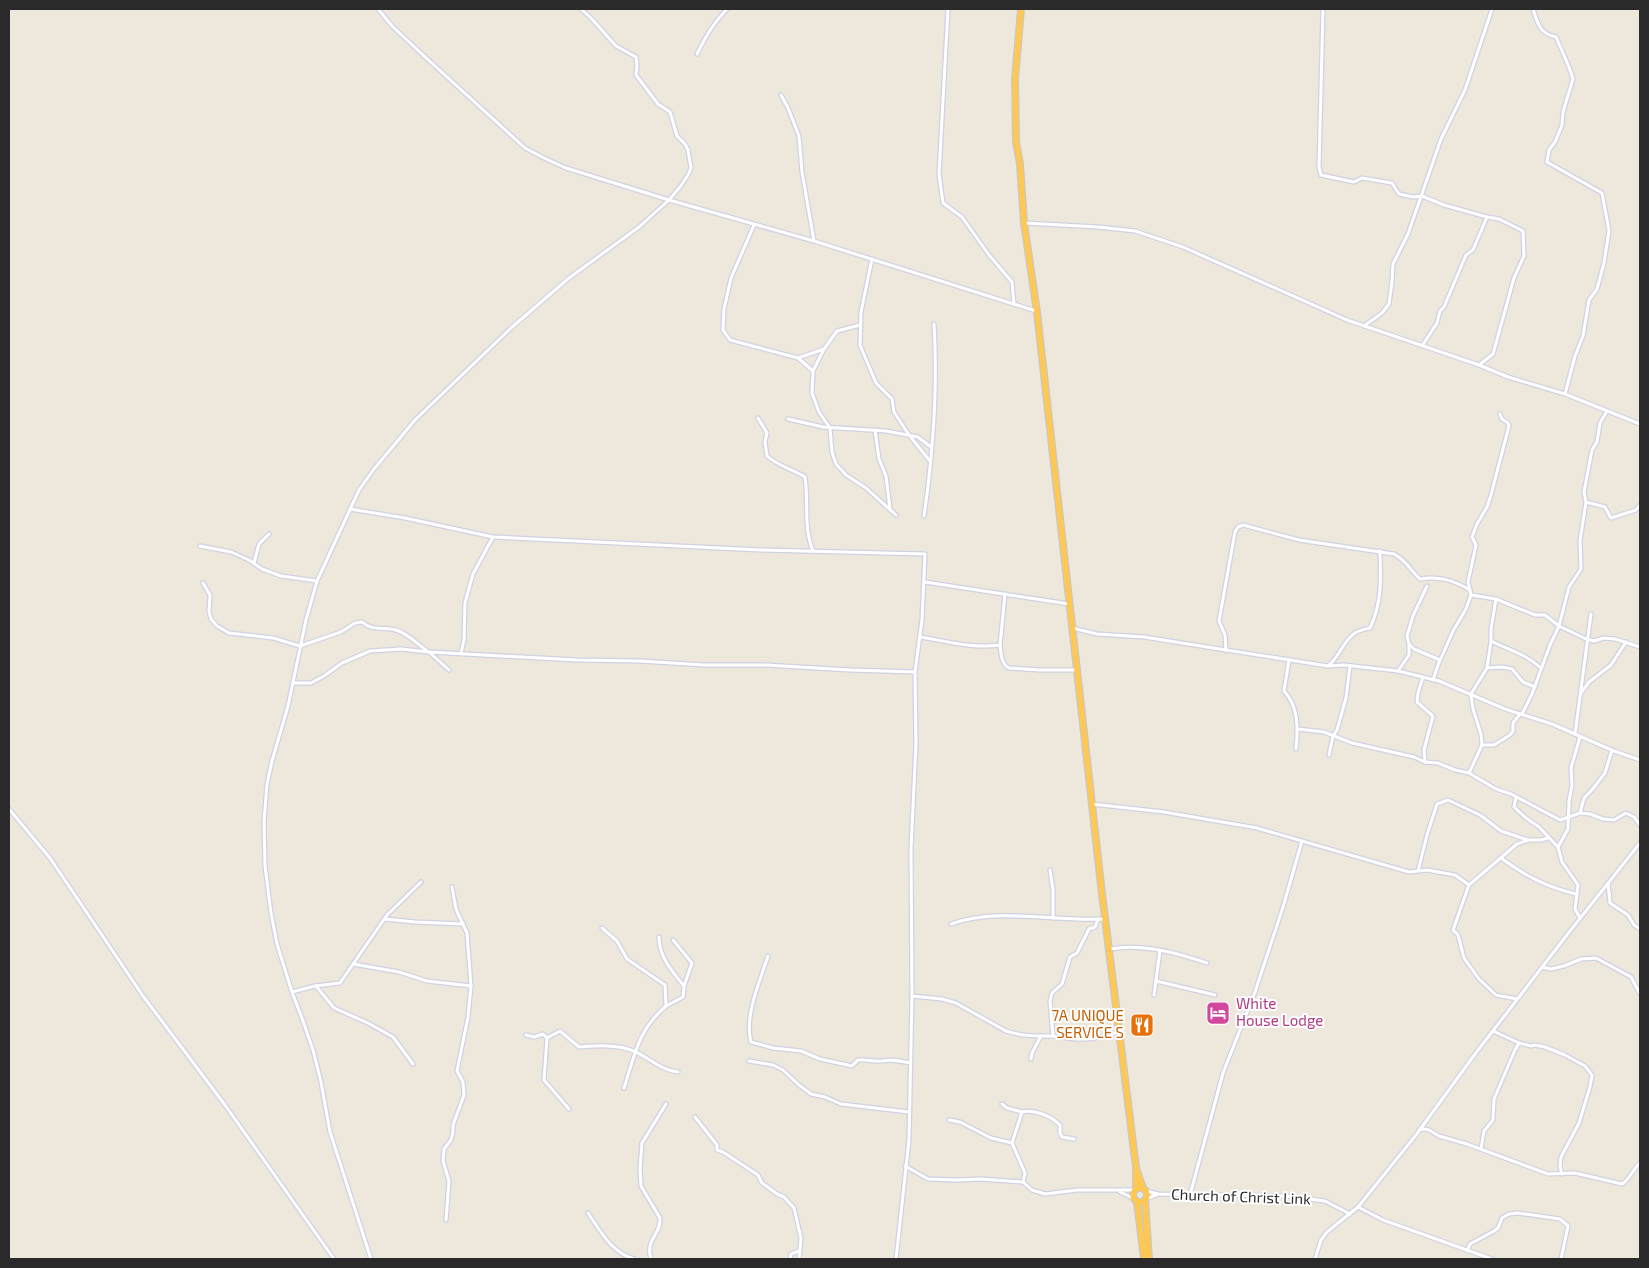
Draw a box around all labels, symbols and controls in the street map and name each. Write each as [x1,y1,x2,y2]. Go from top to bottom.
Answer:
place label: White House Lodge [1236,994,1323,1029]
hotel icon: White House Lodge [1205,1000,1231,1026]
place label: 7A UNIQUE SERVICE S [1052,1006,1124,1041]
restaurant icon: 7A UNIQUE SERVICE S [1129,1012,1155,1038]
street label: Church of Christ Link [1171,1185,1312,1207]

